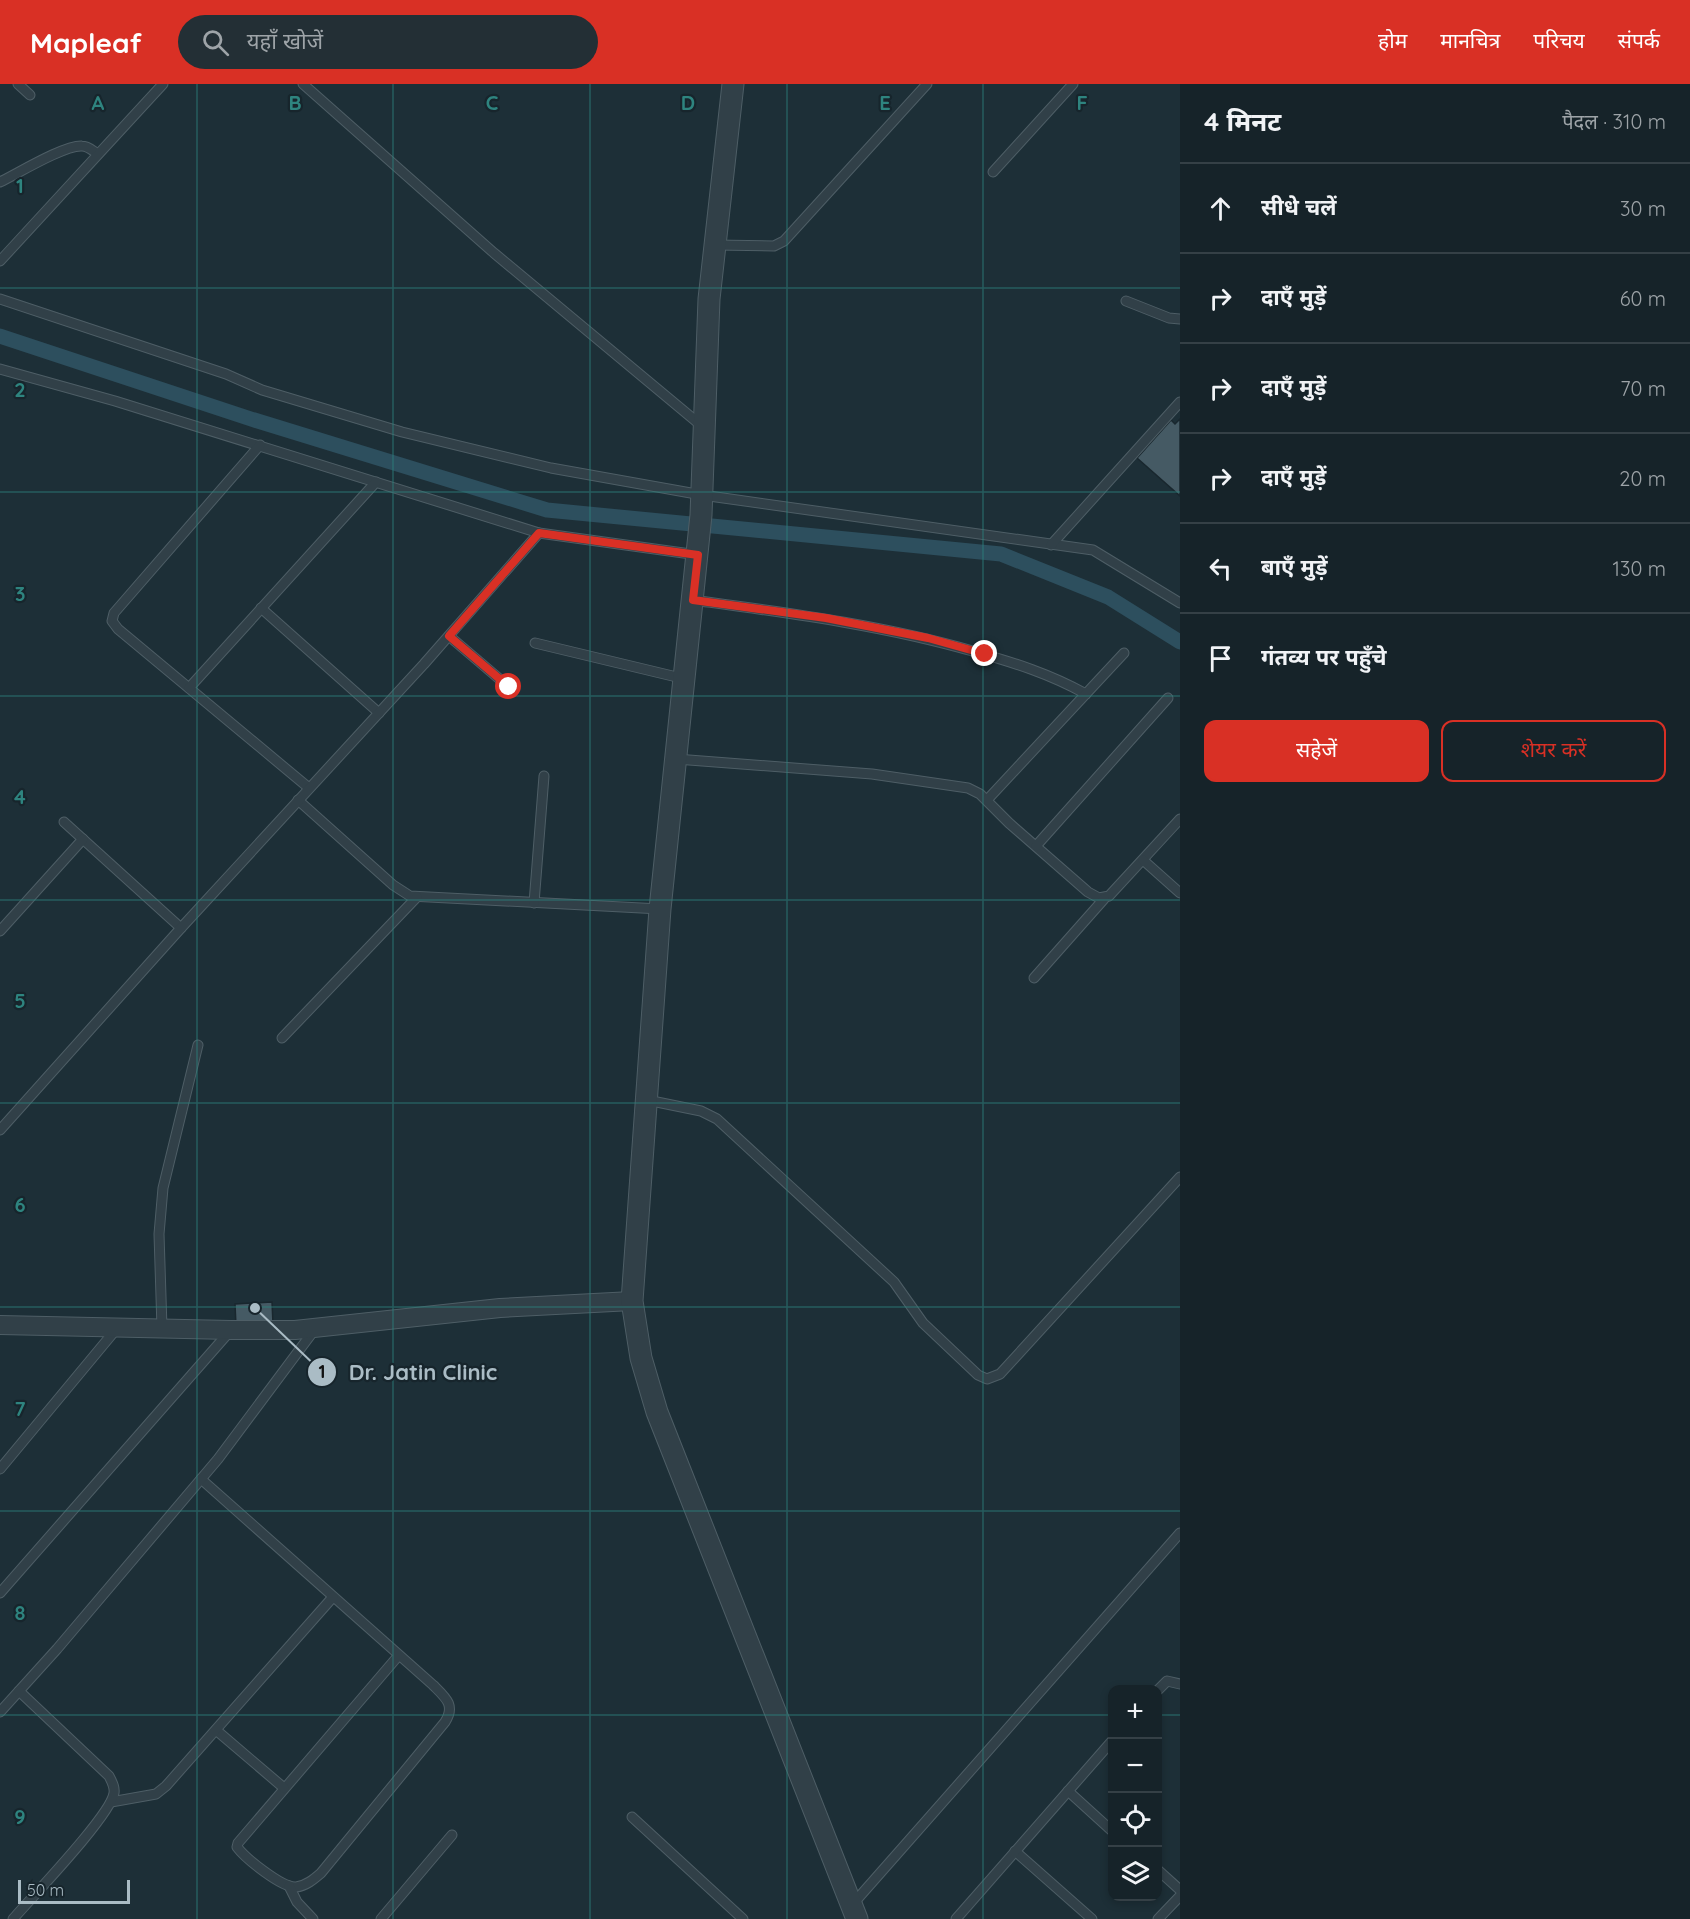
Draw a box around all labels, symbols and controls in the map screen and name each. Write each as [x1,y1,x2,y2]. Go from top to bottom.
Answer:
search box [178,15,598,69]
text: Mapleaf [30,25,142,60]
icon: search [199,26,232,59]
text: यहाँ खोजें [247,27,323,55]
text: होम [1378,27,1407,53]
text: मानचित्र [1440,27,1500,53]
text: परिचय [1533,27,1585,53]
text: संपर्क [1618,27,1660,53]
text: A [92,90,105,115]
text: B [288,90,302,115]
text: C [486,90,499,115]
text: D [681,90,695,115]
text: E [879,90,891,115]
text: F [1076,90,1088,115]
text: 4 मिनट [1204,105,1281,138]
text: पैदल · 310 m [1562,109,1666,134]
text: 1 [16,173,24,198]
icon: ahead [1204,192,1237,225]
text: सीधे चलें [1261,193,1337,221]
text: 30 m [1620,196,1666,221]
icon: right [1204,282,1237,315]
text: दाएँ मुड़ें [1261,283,1326,311]
text: 60 m [1620,286,1666,311]
icon: right [1204,372,1237,405]
text: दाएँ मुड़ें [1261,373,1326,401]
text: 70 m [1620,376,1666,401]
text: 2 [14,377,26,402]
icon: right [1204,462,1237,495]
text: दाएँ मुड़ें [1261,463,1326,491]
text: 20 m [1619,466,1666,491]
icon: left [1204,552,1237,585]
text: बाएँ मुड़ें [1261,553,1327,581]
text: 130 m [1613,556,1666,581]
text: 3 [15,581,25,606]
route end [971,640,997,666]
icon: arrive [1204,642,1237,675]
text: गंतव्य पर पहुँचे [1261,643,1386,671]
route start [495,673,521,699]
button: सहेजें [1204,720,1429,782]
button: शेयर करें [1441,720,1666,782]
text: 4 [14,784,26,809]
text: 5 [14,988,26,1013]
text: 6 [14,1192,26,1217]
callout: Dr. Jatin Clinic [307,1352,509,1392]
text: Dr. Jatin Clinic [349,1358,497,1386]
text: 1 [318,1360,326,1383]
text: 7 [15,1396,26,1421]
text: 8 [15,1600,26,1625]
map controls [1108,1685,1162,1901]
button: + [1108,1685,1162,1739]
button: − [1108,1739,1162,1793]
button: locate [1108,1793,1162,1847]
text: 9 [14,1804,26,1829]
button: layers [1108,1847,1162,1901]
scale bar [18,1877,130,1904]
text: 50 m [27,1880,64,1900]

